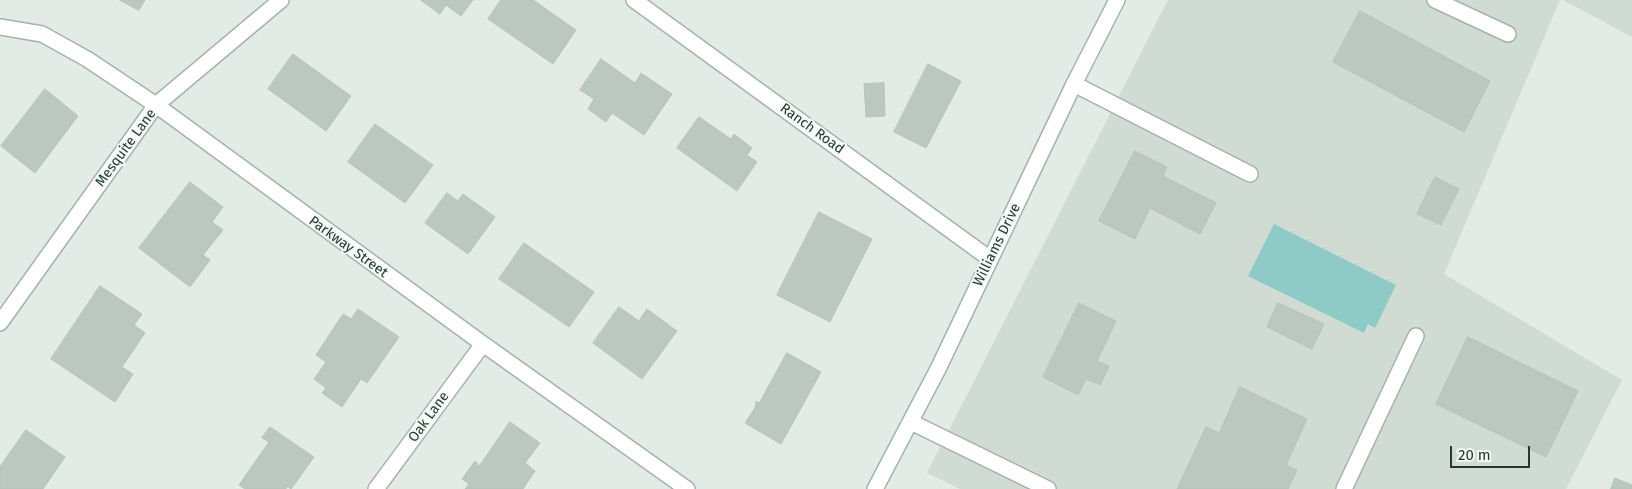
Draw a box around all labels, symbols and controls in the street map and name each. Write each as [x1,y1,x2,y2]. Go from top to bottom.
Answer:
street label: Ranch Road [777,100,847,158]
street label: Mesquite Lane [92,106,160,190]
street label: Williams Drive [970,201,1024,289]
street label: Parkway Street [305,213,391,281]
street label: Oak Lane [405,388,453,446]
scale bar [1452,436,1532,468]
text: 20 m [1458,446,1491,464]

